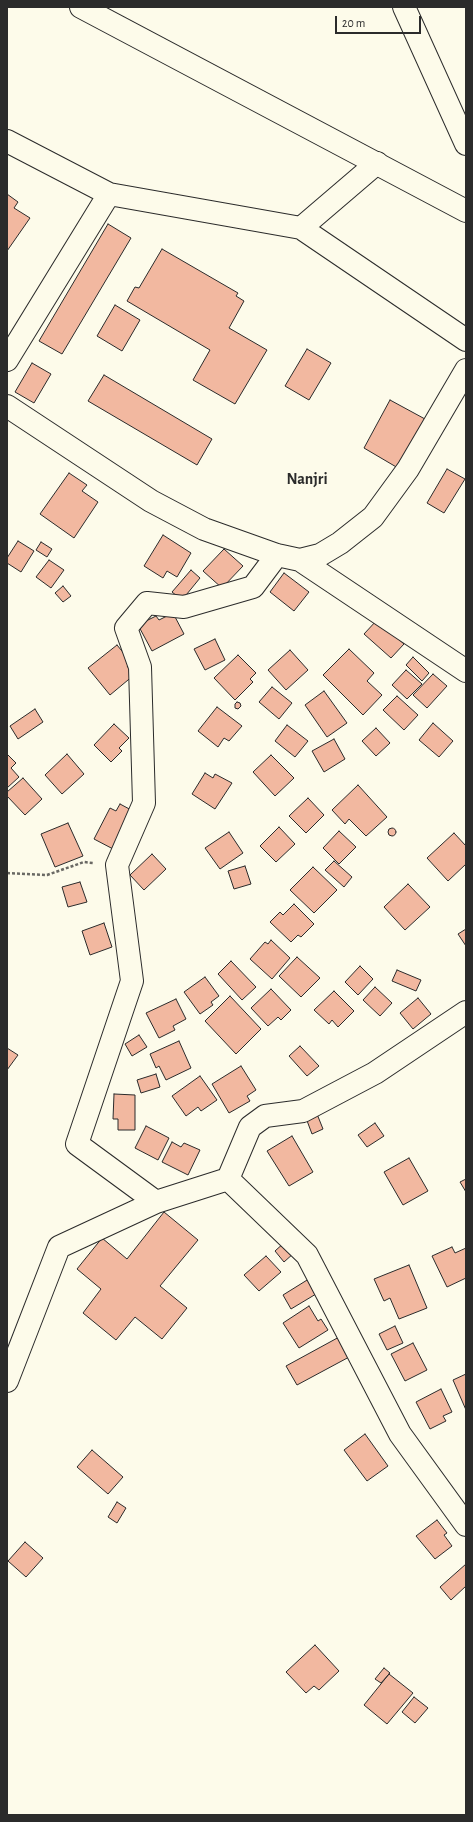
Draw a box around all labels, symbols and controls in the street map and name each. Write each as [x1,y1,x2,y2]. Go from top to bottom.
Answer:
scale bar [337,8,423,34]
text: 20 m [342,17,365,29]
district label: Nanjri [286,469,328,489]

